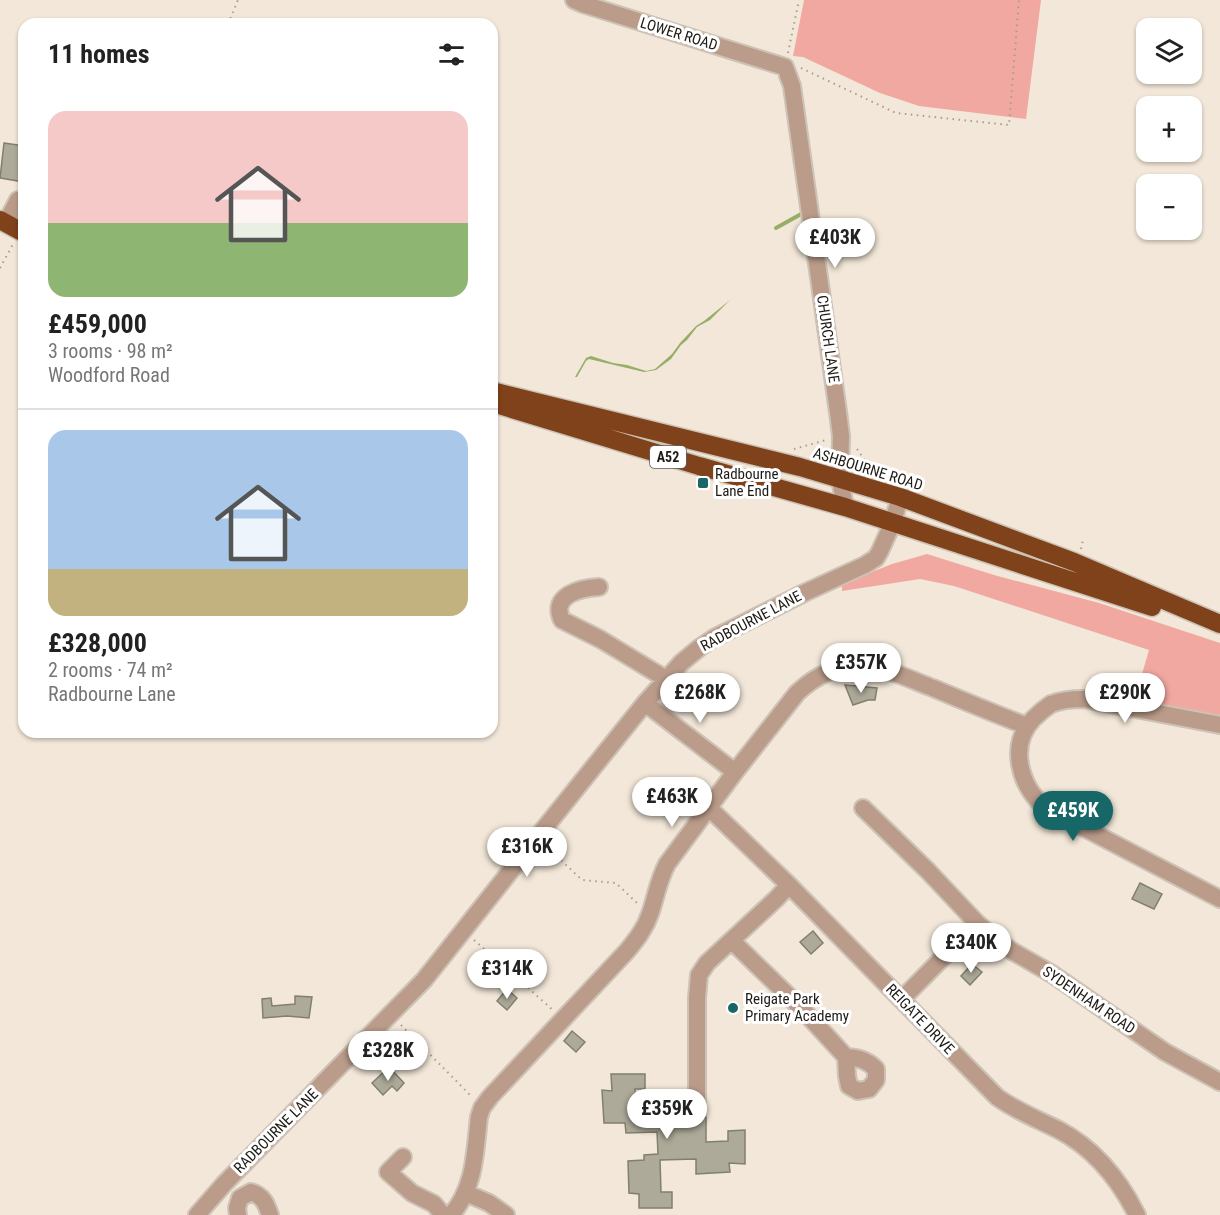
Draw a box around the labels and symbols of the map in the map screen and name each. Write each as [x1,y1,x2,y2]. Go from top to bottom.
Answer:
street label: LOWER ROAD [638,14,720,54]
pin: £403K [793,218,877,269]
street label: CHURCH LANE [813,294,843,384]
street label: ASHBOURNE ROAD [811,444,925,494]
road number: A52 [650,446,686,468]
place label: Radbourne Lane End [715,465,779,500]
marker: Radbourne Lane End [696,476,710,490]
street label: RADBOURNE LANE [697,587,805,655]
pin: £357K [819,643,903,694]
pin: £268K [658,673,742,724]
pin: £290K [1083,673,1167,724]
pin: £463K [630,777,714,828]
pin: £459K [1031,791,1115,842]
pin: £316K [485,827,569,878]
pin: £340K [929,923,1013,974]
pin: £314K [465,949,549,1000]
street label: SYDENHAM ROAD [1039,962,1139,1038]
street label: REIGATE DRIVE [882,980,958,1058]
place label: Reigate Park Primary Academy [745,990,849,1025]
marker: Reigate Park Primary Academy [726,1001,740,1015]
pin: £328K [346,1031,430,1082]
street label: RADBOURNE LANE [230,1085,322,1177]
pin: £359K [625,1089,709,1140]

